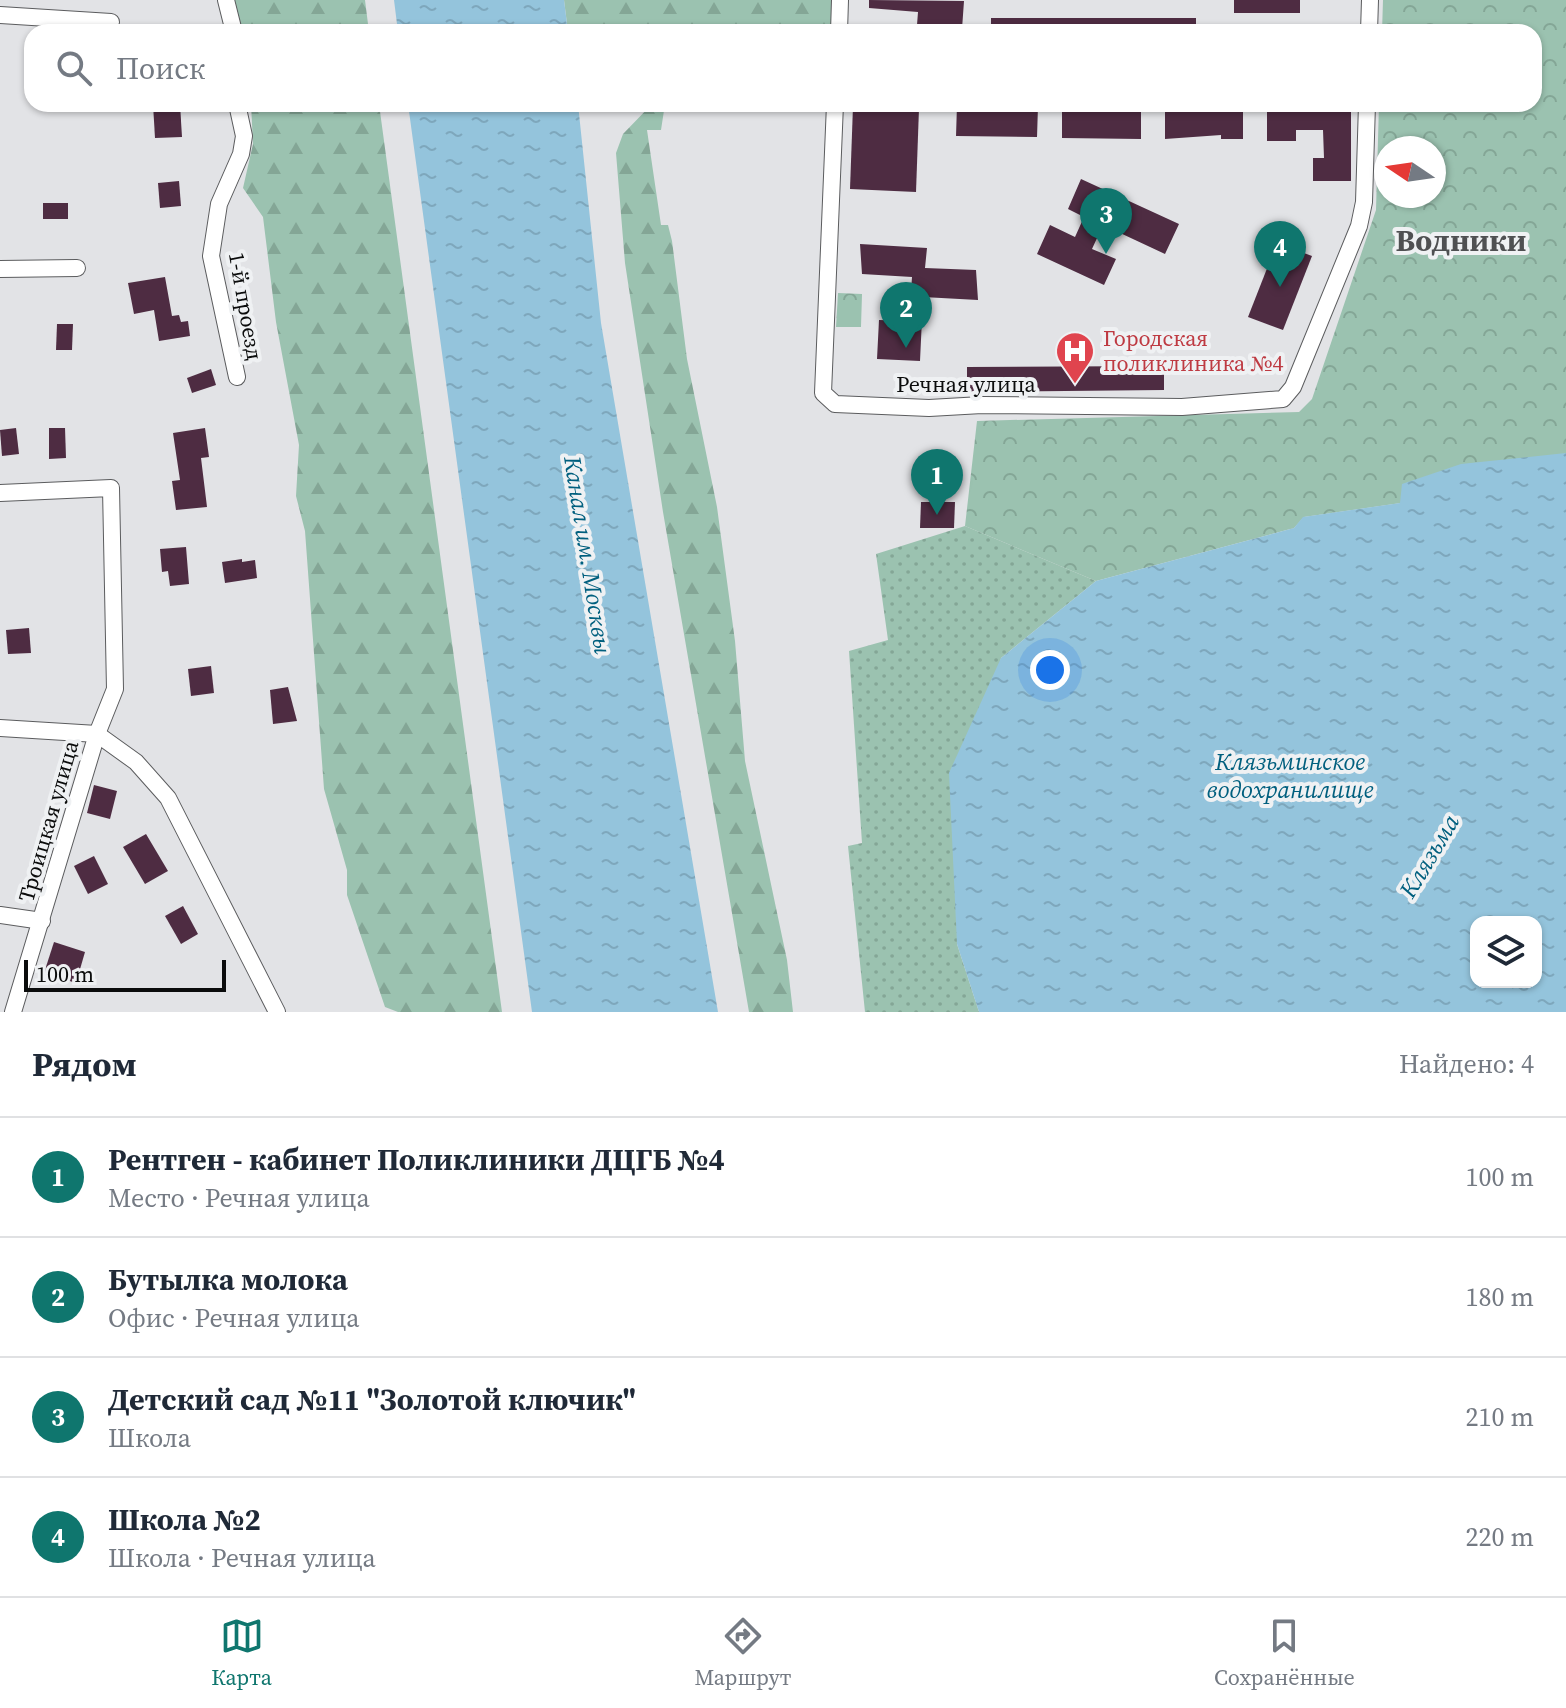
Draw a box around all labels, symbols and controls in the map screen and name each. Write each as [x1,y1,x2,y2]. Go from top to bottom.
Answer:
search box [24,24,1542,112]
icon: search [52,46,96,90]
text: Поиск [116,48,205,89]
north arrow [1374,136,1446,208]
pin: 3 [1080,188,1132,254]
district label: Водники [1395,220,1527,261]
pin: 4 [1254,221,1306,287]
street label: 1-й проезд [222,250,270,362]
pin: 2 [880,282,932,348]
place label: Городская поликлиника №4 [1103,323,1284,378]
hospital icon: Городская поликлиника №4 [1054,330,1096,385]
street label: Речная улица [896,369,1037,399]
pin: 1 [911,449,963,515]
water label: Канал им. Москвы [556,453,620,656]
your location [1030,650,1070,690]
street label: Троицкая улица [11,736,86,905]
water label: Клязьминское водохранилище [1207,745,1374,806]
water label: Клязьма [1391,808,1467,905]
map controls [1470,916,1542,988]
button: layers [1470,916,1542,988]
scale bar [24,956,226,992]
text: 100 m [36,959,94,989]
text: Рядом [32,1041,137,1087]
text: Найдено: 4 [1399,1046,1534,1082]
text: Рентген - кабинет Поликлиники ДЦГБ №4 [108,1139,725,1180]
text: 1 [51,1159,65,1195]
text: 100 m [1466,1159,1534,1195]
text: Место · Речная улица [108,1180,370,1216]
text: Бутылка молока [108,1259,348,1300]
text: 2 [51,1279,65,1315]
text: 180 m [1466,1279,1534,1315]
text: Офис · Речная улица [108,1300,360,1336]
text: Детский сад №11 "Золотой ключик" [108,1379,636,1420]
text: 3 [51,1399,65,1435]
text: 210 m [1466,1399,1534,1435]
text: Школа [108,1420,191,1456]
text: Школа №2 [108,1499,261,1540]
text: 4 [51,1519,65,1555]
text: 220 m [1466,1519,1534,1555]
text: Школа · Речная улица [108,1540,376,1576]
tab: Карта [211,1614,272,1692]
tab: Маршрут [694,1614,791,1692]
tab: Сохранённые [1214,1614,1355,1692]

